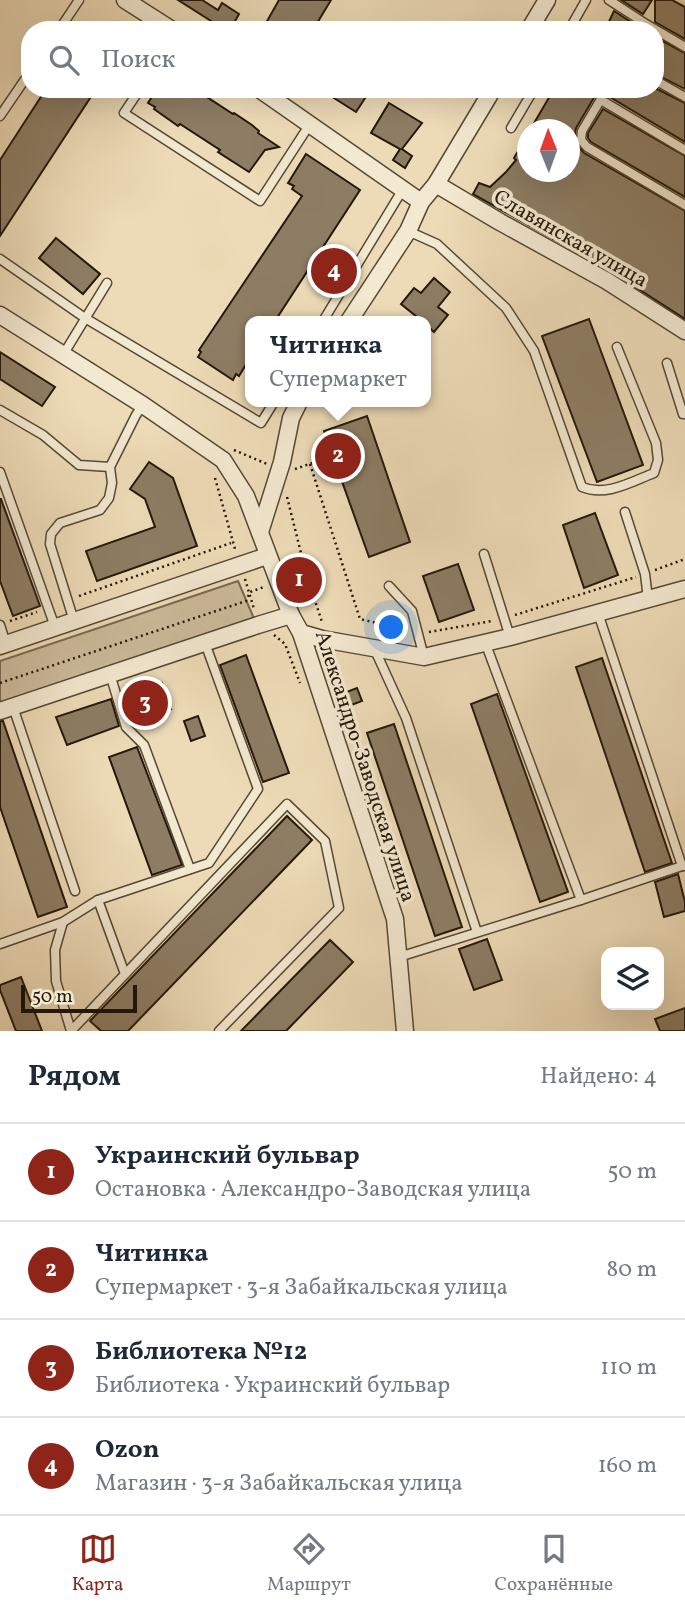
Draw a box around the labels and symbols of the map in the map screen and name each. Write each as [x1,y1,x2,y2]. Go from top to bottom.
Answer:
north arrow [517,119,580,182]
street label: Славянская улица [488,183,653,295]
pin: 4 [311,245,357,297]
pin: 2 [315,430,361,482]
pin: 1 [276,554,322,606]
your location [374,610,408,644]
street label: Александро-Заводская улица [307,627,422,906]
pin: 3 [122,677,168,729]
scale bar [21,982,136,1014]

